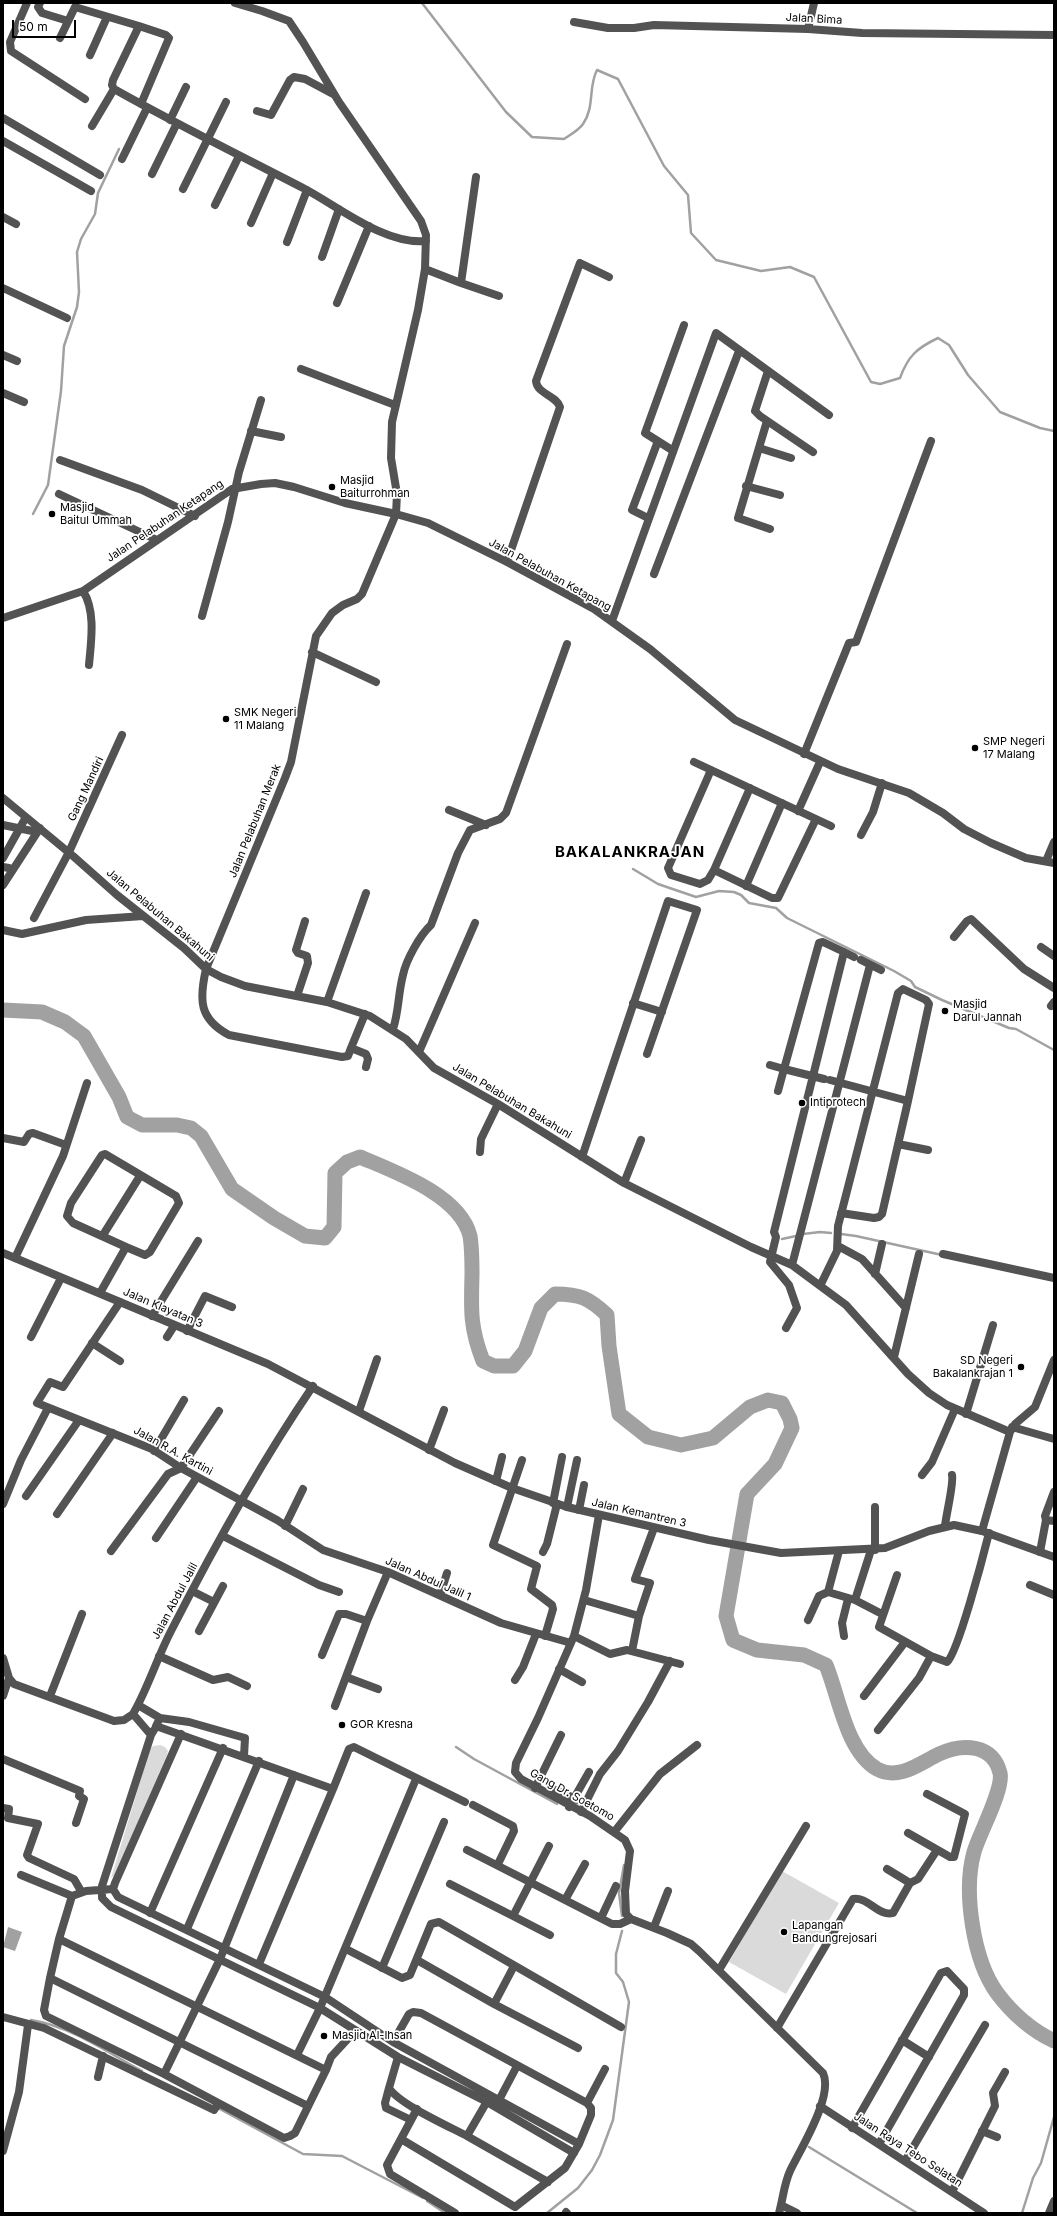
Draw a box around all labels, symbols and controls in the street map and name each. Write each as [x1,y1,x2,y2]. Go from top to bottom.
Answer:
street label: Jalan Bima [785,11,843,27]
scale bar [14,12,78,38]
text: 50 m [19,19,48,34]
place label: Masjid Baiturrohman [340,474,410,500]
street label: Jalan Pelabuhan Ketapang [104,477,226,565]
marker: Masjid Baiturrohman [327,482,337,492]
place label: Masjid Baitul Ummah [60,501,132,527]
marker: Masjid Baitul Ummah [47,509,57,519]
street label: Jalan Pelabuhan Ketapang [486,536,614,614]
place label: SMK Negeri 11 Malang [234,706,296,732]
marker: SMK Negeri 11 Malang [221,714,231,724]
place label: SMP Negeri 17 Malang [983,735,1045,761]
marker: SMP Negeri 17 Malang [970,743,980,753]
street label: Gang Mandiri [65,755,107,823]
street label: Jalan Pelabuhan Merak [226,762,284,880]
district label: BAKALANKRAJAN [555,843,705,861]
street label: Jalan Pelabuhan Bakahuni [104,866,216,964]
place label: Masjid Darul Jannah [953,998,1022,1024]
marker: Masjid Darul Jannah [940,1006,950,1016]
street label: Jalan Pelabuhan Bakahuni [450,1060,574,1142]
place label: Intiprotech [810,1096,866,1110]
marker: Intiprotech [797,1098,807,1108]
street label: Jalan Klayatan 3 [121,1285,205,1331]
place label: SD Negeri Bakalankrajan 1 [933,1354,1013,1380]
marker: SD Negeri Bakalankrajan 1 [1016,1362,1026,1372]
street label: Jalan R.A. Kartini [131,1424,215,1478]
street label: Jalan Kemantren 3 [590,1496,688,1530]
street label: Jalan Abdul Jalil 1 [383,1554,473,1604]
street label: Jalan Abdul Jalil [149,1561,201,1641]
place label: GOR Kresna [350,1718,413,1732]
marker: GOR Kresna [337,1720,347,1730]
street label: Gang Dr. Soetomo [527,1766,617,1824]
place label: Lapangan Bandungrejosari [792,1919,877,1945]
marker: Lapangan Bandungrejosari [779,1927,789,1937]
place label: Masjid Al-Ihsan [332,2029,412,2043]
marker: Masjid Al-Ihsan [319,2031,329,2041]
street label: Jalan Raya Tebo Selatan [851,2110,965,2190]

